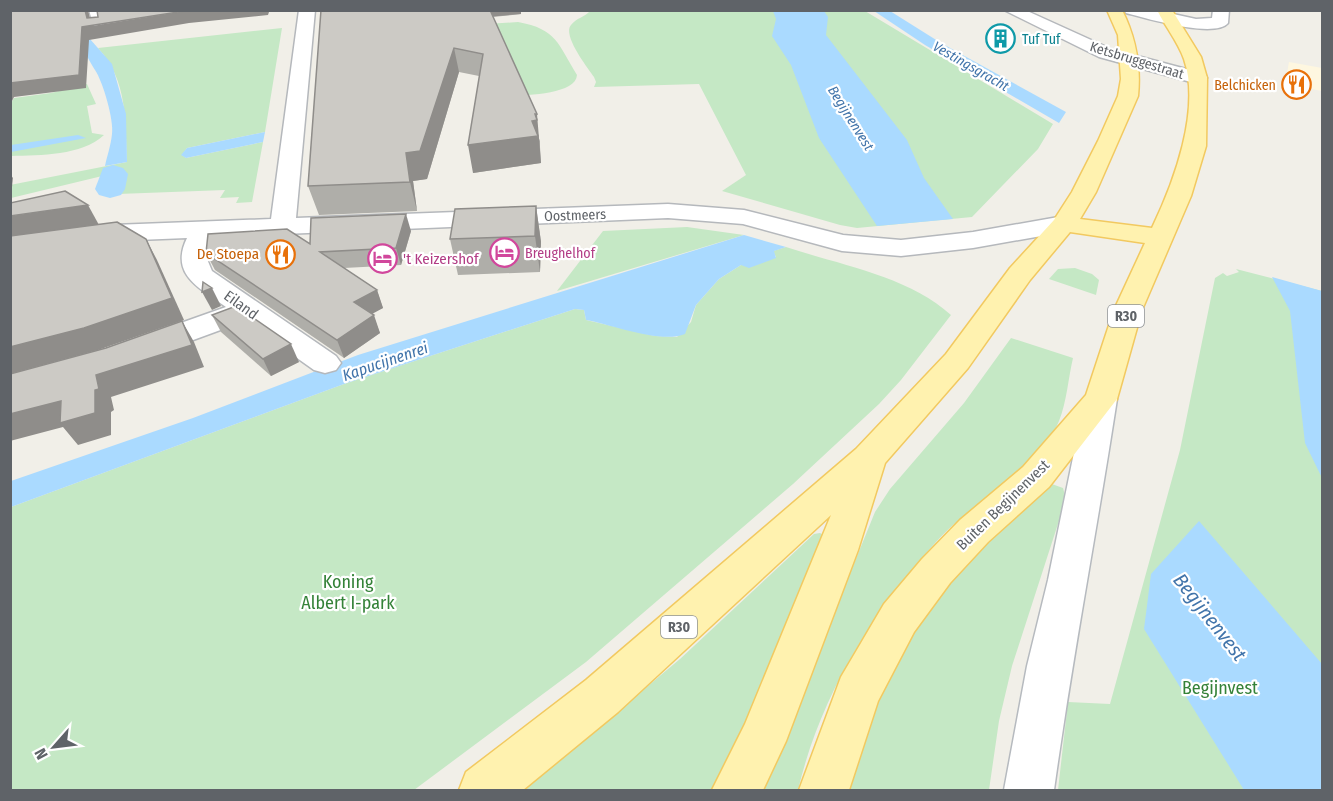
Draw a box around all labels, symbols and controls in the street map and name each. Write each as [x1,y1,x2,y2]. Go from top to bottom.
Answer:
building icon: Tuf Tuf [985,23,1017,55]
place label: Tuf Tuf [1022,31,1062,48]
water label: Vestingsgracht [930,38,1012,95]
street label: Ketsbruggestraat [1088,38,1186,83]
restaurant icon: Belchicken [1281,69,1313,101]
place label: Belchicken [1214,77,1276,94]
water label: Begijnenvest [824,83,877,154]
street label: Oostmeers [544,206,606,225]
hotel icon: Breughelhof [488,237,520,269]
restaurant icon: De Stoepa [264,238,296,270]
hotel icon: 't Keizershof [366,243,398,275]
place label: De Stoepa [197,245,259,263]
place label: Breughelhof [525,245,597,262]
place label: 't Keizershof [403,250,480,268]
street label: Eiland [220,287,262,323]
road number: R30 [1108,305,1144,327]
water label: Kapucijnenrei [340,338,430,385]
street label: Buiten Begijnenvest [953,456,1053,554]
water label: Begijnenvest [1168,568,1252,666]
park label: Koning Albert I-park [301,571,395,614]
road number: R30 [661,616,697,638]
park label: Begijnvest [1182,677,1258,699]
north arrow [24,717,84,777]
text: N [31,745,52,763]

